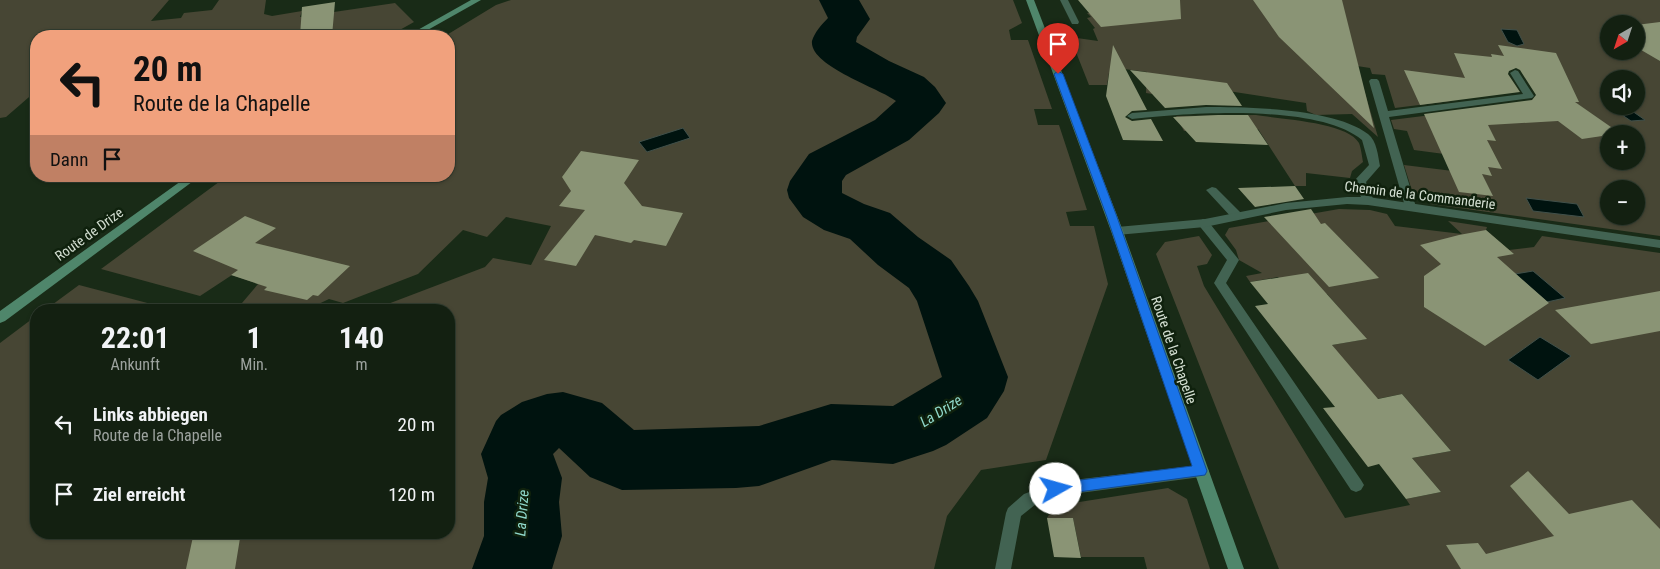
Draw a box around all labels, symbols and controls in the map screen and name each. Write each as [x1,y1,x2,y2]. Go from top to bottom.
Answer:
north arrow [1600,15,1645,60]
map controls [1600,15,1645,225]
pin [1037,23,1079,74]
icon: arrive [1044,30,1072,58]
text: 20 m [133,49,202,90]
icon: left [50,50,115,115]
button: sound [1600,70,1645,115]
text: Route de la Chapelle [133,91,310,116]
button: + [1600,125,1645,170]
icon: arrive [98,145,126,173]
text: Dann [50,148,88,171]
street label: Chemin de la Commanderie [1344,178,1497,212]
button: − [1600,180,1645,225]
street label: Route de Drize [52,204,126,264]
street label: Route de la Chapelle [1148,294,1200,406]
text: 22:01 [101,320,170,355]
text: 1 [247,320,262,355]
text: 140 [339,320,384,355]
text: Ankunft [110,355,160,374]
text: Min. [240,355,268,374]
text: m [355,355,368,374]
water label: La Drize [917,391,966,431]
text: Links abbiegen [93,403,208,426]
icon: left [50,410,78,438]
text: 20 m [398,413,435,436]
text: Route de la Chapelle [93,426,222,445]
position arrow [1029,462,1081,514]
icon: arrive [50,480,78,508]
text: Ziel erreicht [93,483,185,506]
text: 120 m [388,483,435,506]
water label: La Drize [511,489,533,537]

